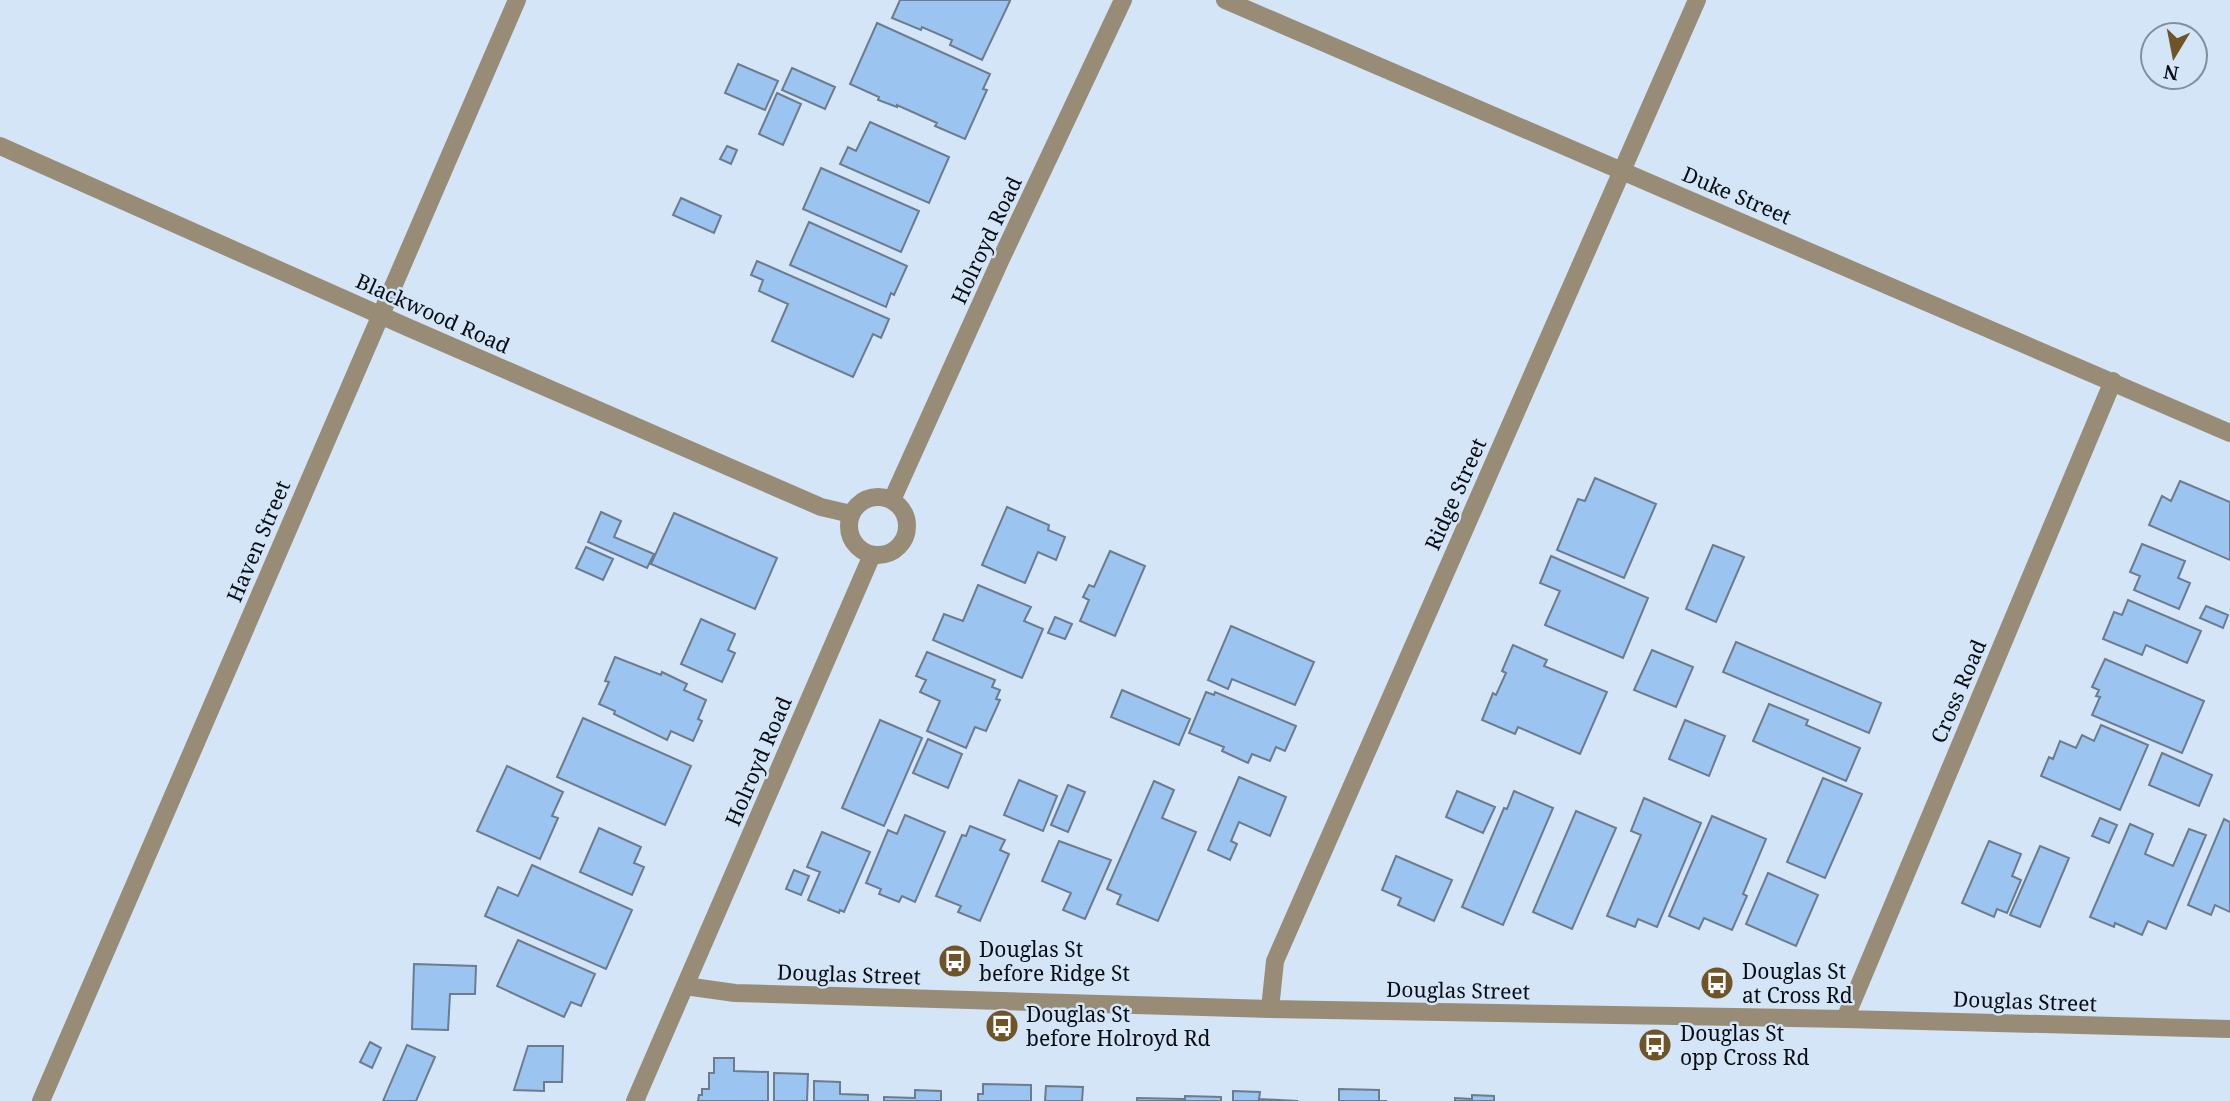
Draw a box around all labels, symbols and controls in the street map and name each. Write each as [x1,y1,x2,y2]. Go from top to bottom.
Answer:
north arrow [2139,21,2209,91]
text: N [2161,59,2181,87]
street label: Duke Street [1678,160,1796,230]
street label: Holroyd Road [944,172,1028,308]
street label: Blackwood Road [351,266,515,360]
street label: Ridge Street [1418,434,1492,554]
street label: Haven Street [220,476,296,606]
street label: Cross Road [1924,635,1992,747]
street label: Holroyd Road [718,692,798,830]
place label: Douglas St before Ridge St [979,935,1130,987]
bus stop icon: Douglas St before Ridge St [936,942,974,980]
street label: Douglas Street [777,957,921,991]
place label: Douglas St at Cross Rd [1742,957,1853,1009]
bus stop icon: Douglas St at Cross Rd [1698,964,1736,1002]
street label: Douglas Street [1386,975,1530,1005]
street label: Douglas Street [1953,984,2097,1018]
place label: Douglas St before Holroyd Rd [1026,1000,1210,1052]
bus stop icon: Douglas St before Holroyd Rd [983,1007,1021,1045]
place label: Douglas St opp Cross Rd [1680,1019,1809,1071]
bus stop icon: Douglas St opp Cross Rd [1636,1026,1674,1064]

